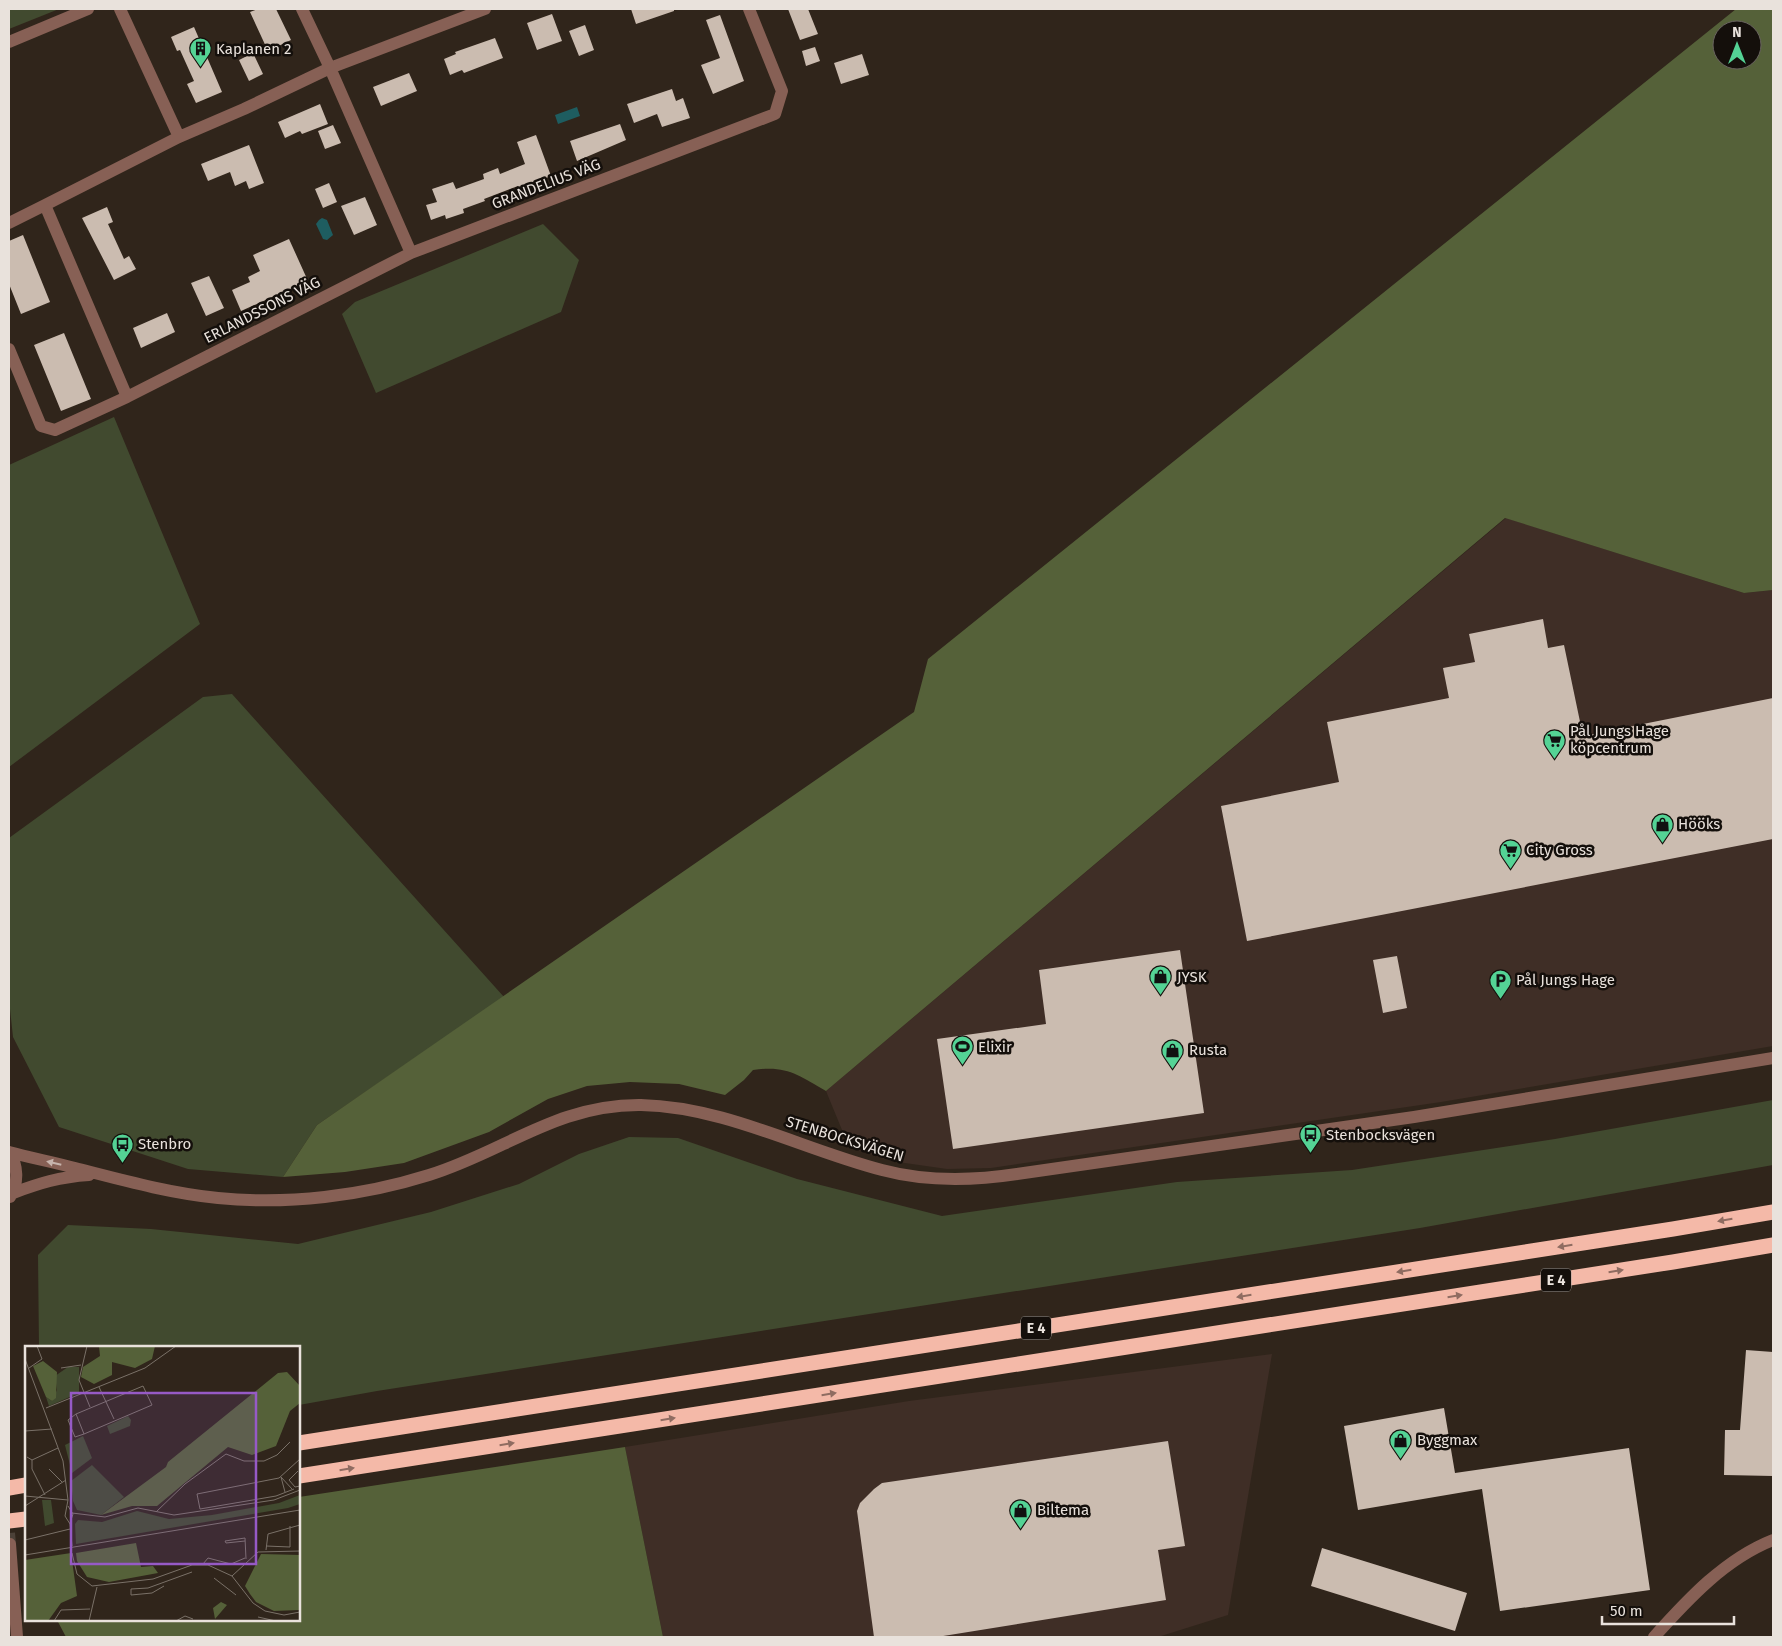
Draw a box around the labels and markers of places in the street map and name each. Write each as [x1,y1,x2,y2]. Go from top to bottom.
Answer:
building icon: Kaplanen 2 [188,37,212,68]
place label: Kaplanen 2 [216,40,291,58]
place label: Pål Jungs Hage köpcentrum [1570,722,1669,757]
supermarket icon: Pål Jungs Hage köpcentrum [1542,728,1566,759]
shop icon: Hööks [1650,812,1674,843]
place label: Hööks [1678,815,1720,833]
supermarket icon: City Gross [1498,838,1522,869]
place label: City Gross [1526,841,1593,859]
shop icon: JYSK [1149,965,1173,996]
place label: JYSK [1177,968,1207,986]
parking icon: Pål Jungs Hage [1488,968,1512,999]
place label: Pål Jungs Hage [1516,971,1615,989]
sports icon: Elixir [950,1035,974,1066]
place label: Elixir [978,1038,1012,1056]
shop icon: Rusta [1161,1038,1185,1069]
place label: Rusta [1189,1041,1227,1059]
bus stop icon: Stenbocksvägen [1298,1123,1322,1154]
place label: Stenbocksvägen [1326,1126,1435,1144]
bus stop icon: Stenbro [110,1132,134,1163]
place label: Stenbro [138,1135,191,1153]
shop icon: Byggmax [1389,1428,1413,1459]
place label: Byggmax [1417,1431,1478,1449]
shop icon: Biltema [1009,1498,1033,1529]
place label: Biltema [1037,1501,1089,1519]

